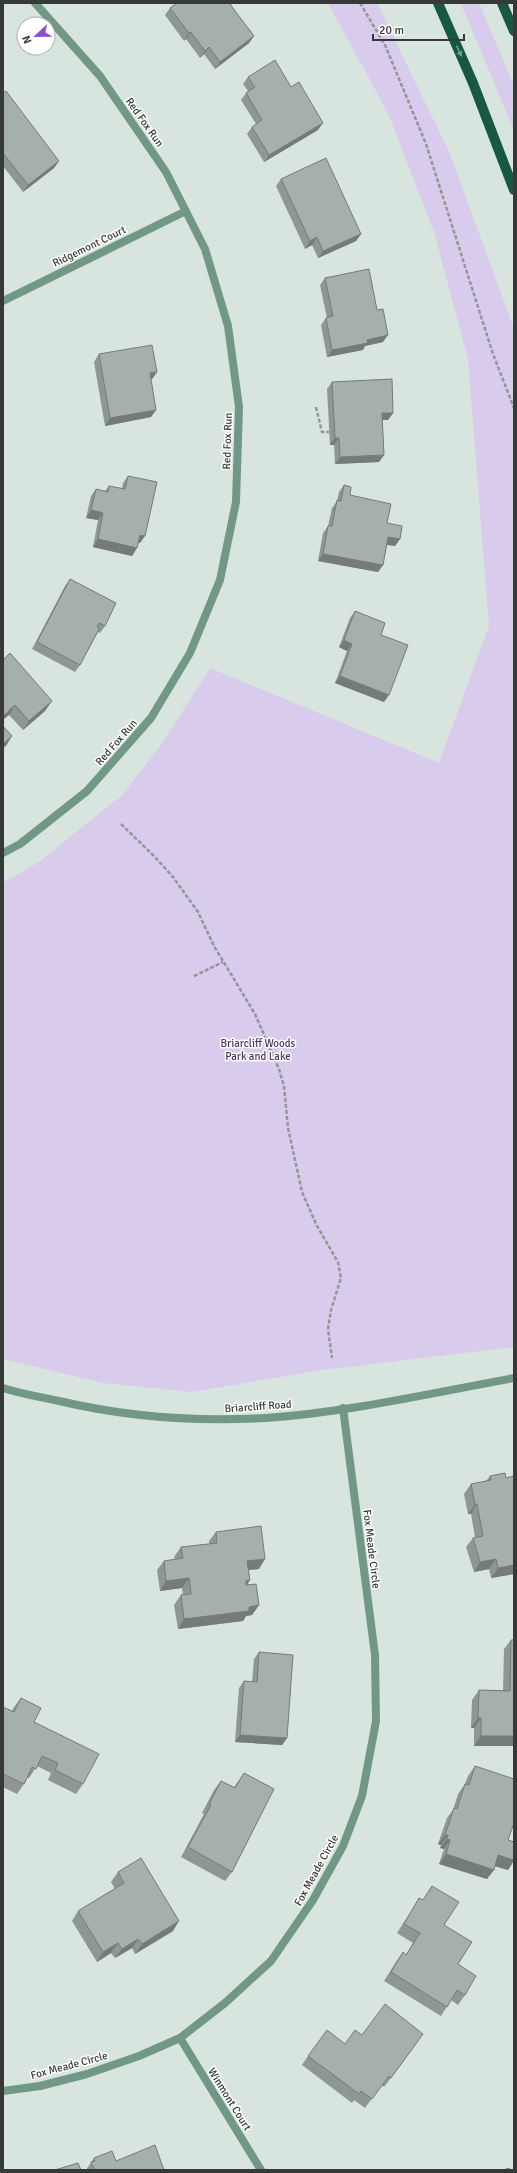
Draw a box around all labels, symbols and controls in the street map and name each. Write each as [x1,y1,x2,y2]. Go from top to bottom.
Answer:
north arrow [16,16,56,56]
scale bar [373,16,464,42]
text: 20 m [379,23,404,38]
text: N [20,34,35,46]
one-way arrow [456,46,462,57]
street label: Red Fox Run [123,95,166,149]
street label: Ridgemont Court [50,223,128,270]
street label: Red Fox Run [220,412,235,470]
street label: Red Fox Run [93,717,140,768]
park label: Briarcliff Woods Park and Lake [221,1037,296,1063]
street label: Briarcliff Road [224,1398,292,1415]
street label: Fox Meade Circle [360,1509,383,1589]
street label: Fox Meade Circle [292,1832,341,1908]
street label: Fox Meade Circle [29,2049,109,2082]
street label: Winmont Court [205,2065,254,2133]

